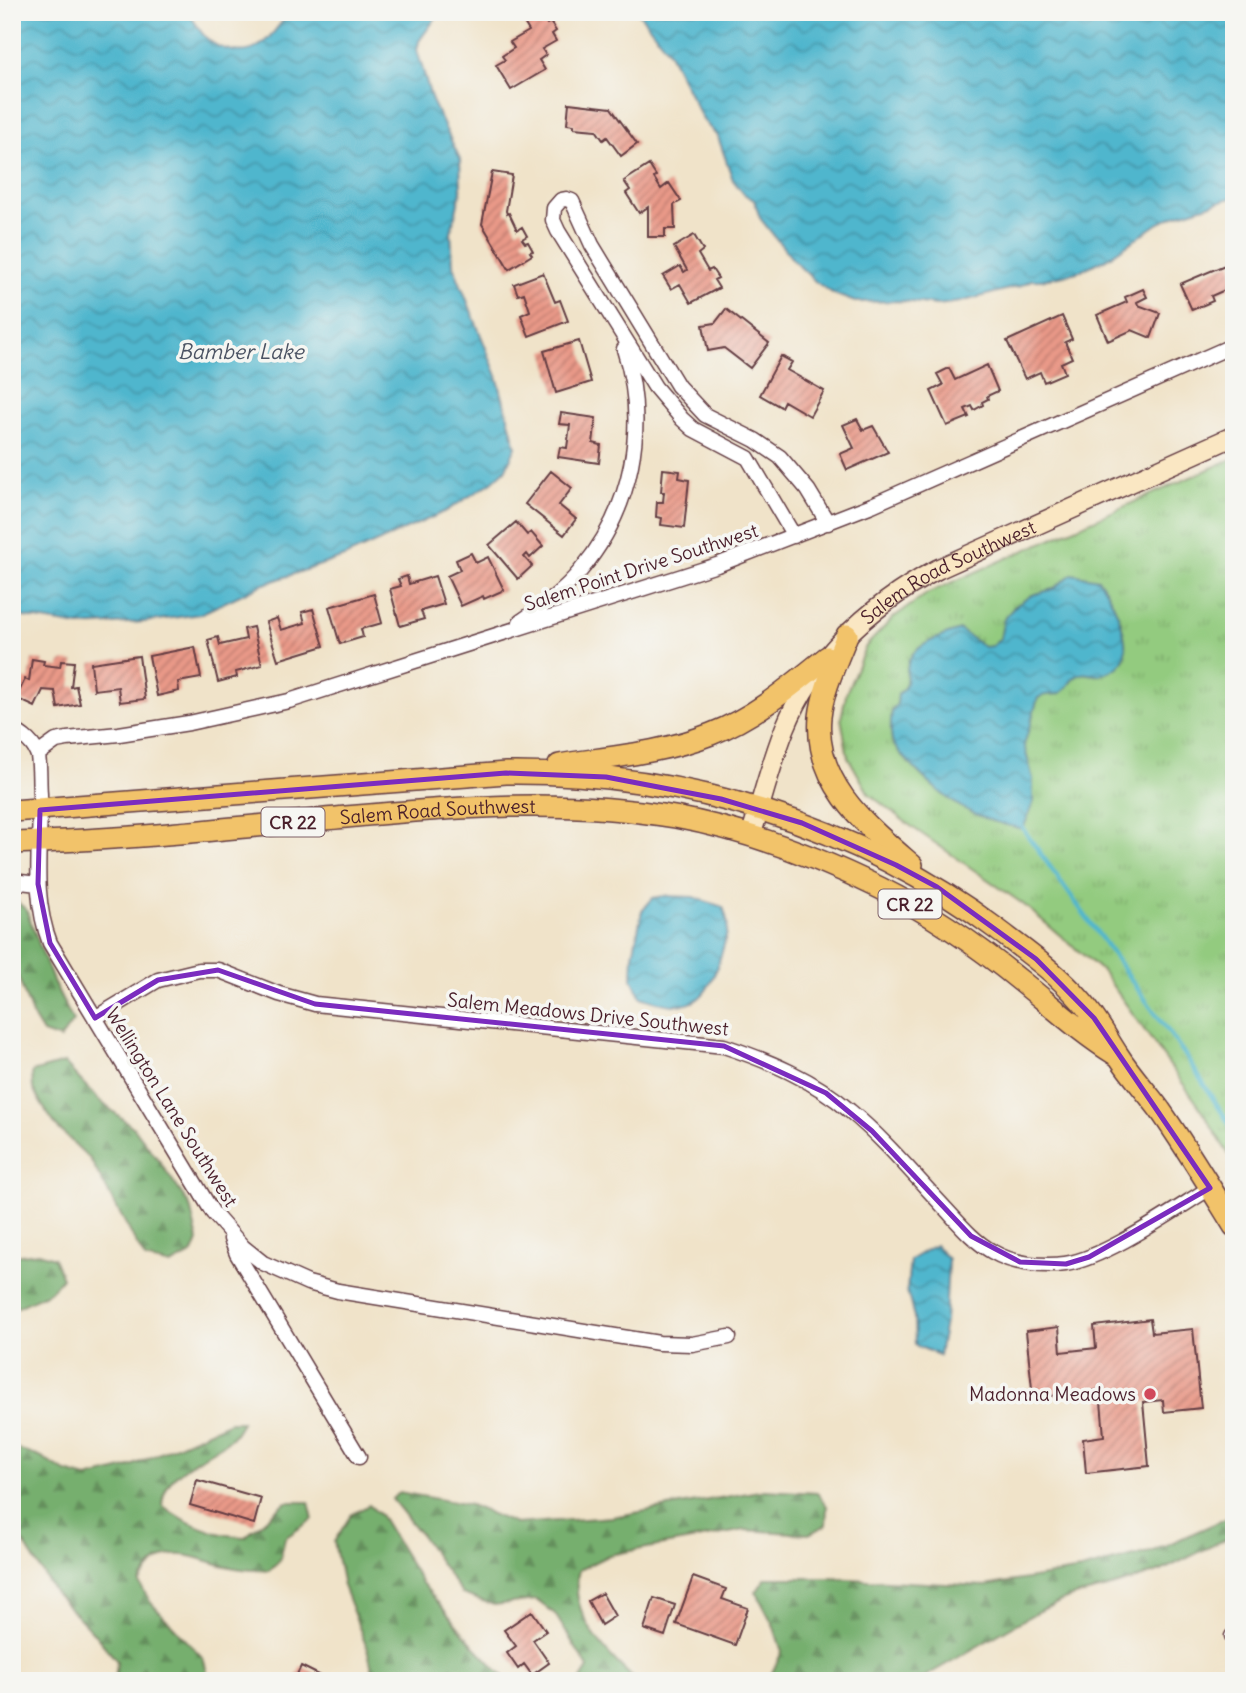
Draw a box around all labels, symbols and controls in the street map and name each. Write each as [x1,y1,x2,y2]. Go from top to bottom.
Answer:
water label: Bamber Lake [178,338,306,365]
street label: Salem Road Southwest [856,515,1039,629]
street label: Salem Point Drive Southwest [521,518,761,616]
street label: Salem Road Southwest [339,794,536,830]
road number: CR 22 [262,808,324,836]
road number: CR 22 [878,890,942,918]
street label: Salem Meadows Drive Southwest [446,987,730,1041]
street label: Wellington Lane Southwest [101,1003,243,1211]
place label: Madonna Meadows [969,1382,1136,1406]
marker: Madonna Meadows [1142,1386,1158,1402]

